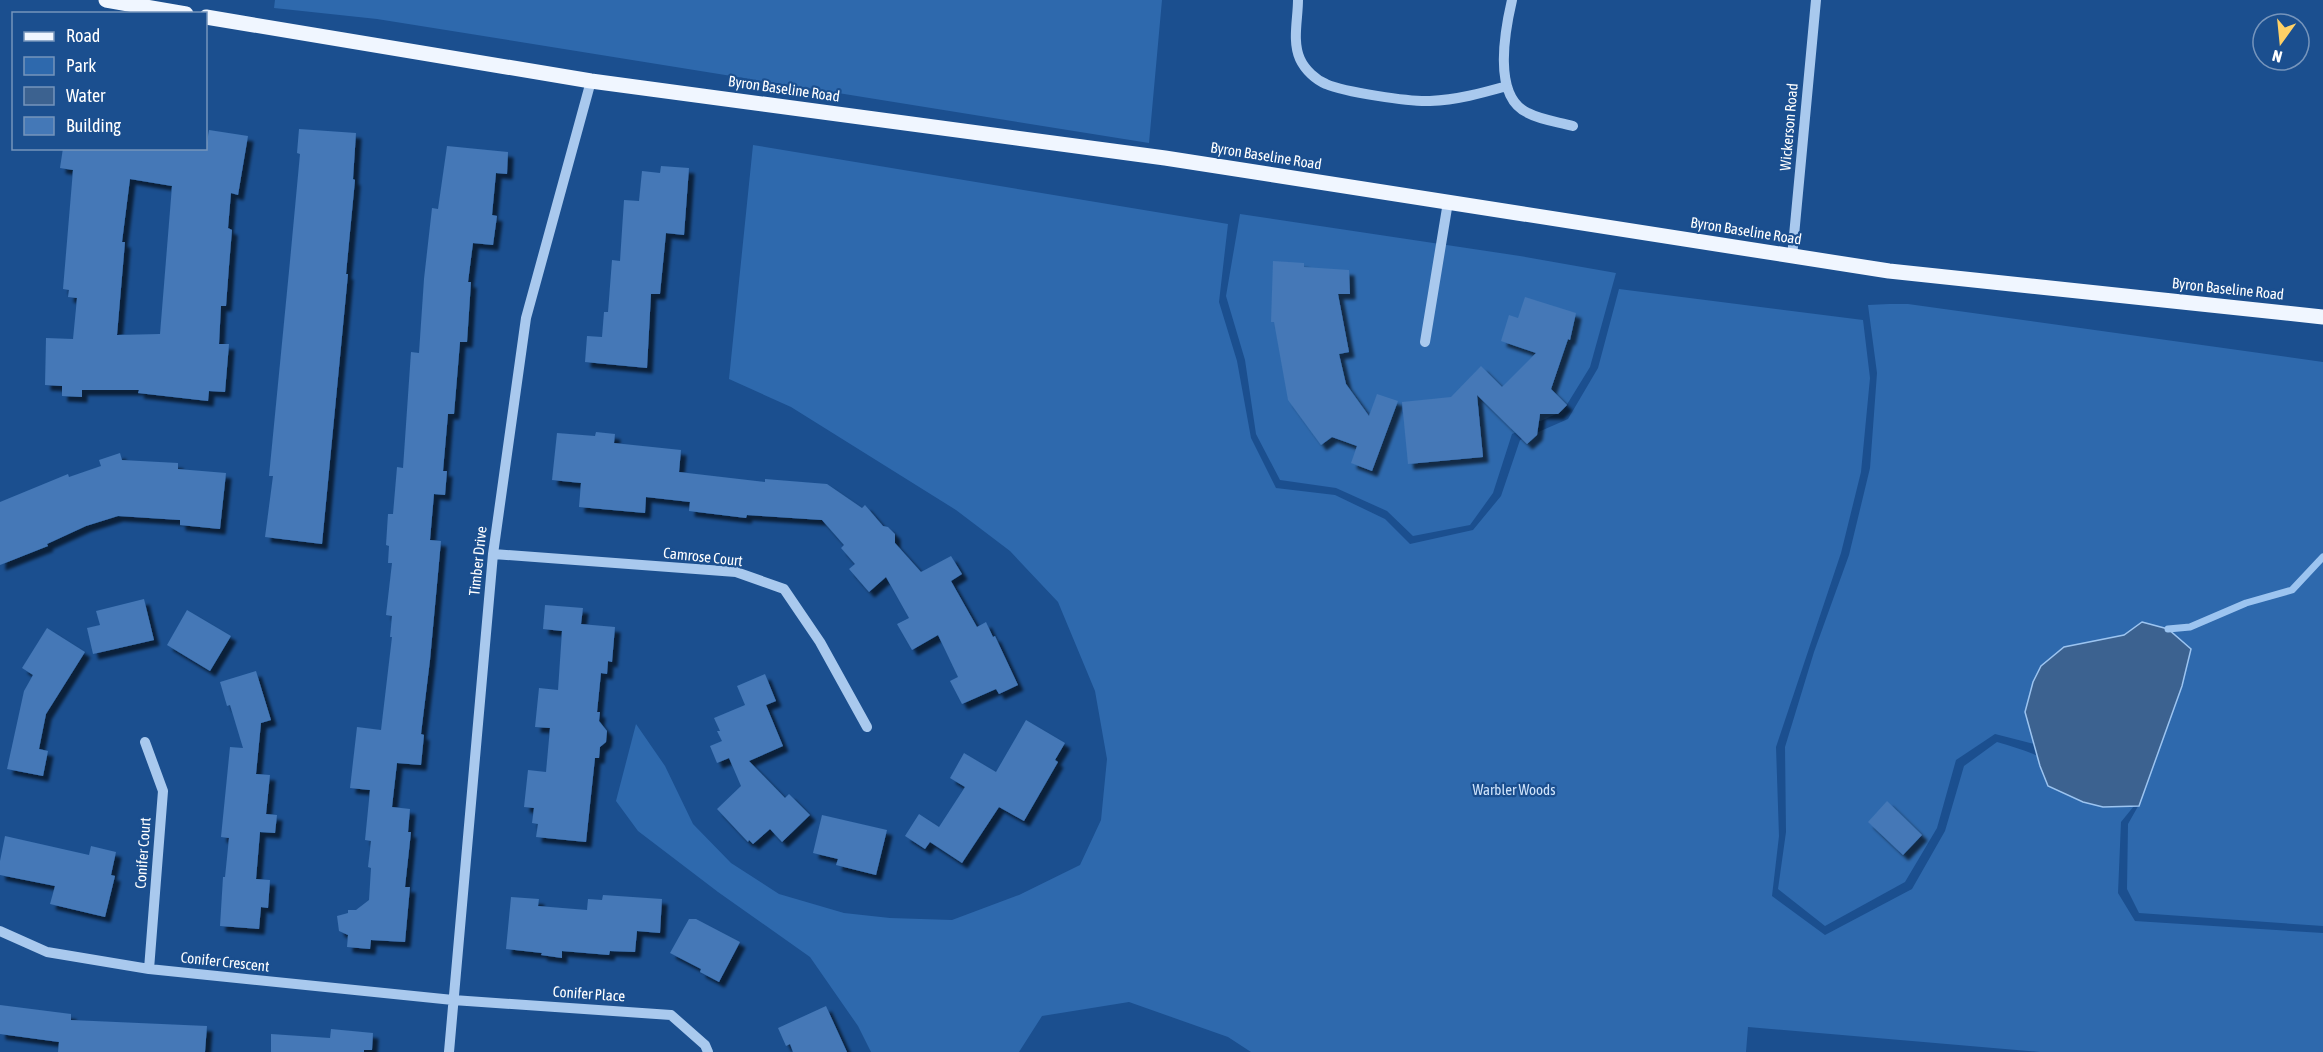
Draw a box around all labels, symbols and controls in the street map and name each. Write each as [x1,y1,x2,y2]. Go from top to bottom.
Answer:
legend [12,12,207,150]
north arrow [2251,12,2311,72]
text: Road [66,25,100,46]
text: N [2270,47,2284,66]
text: Park [66,55,96,76]
street label: Byron Baseline Road [727,72,841,105]
street label: Wickerson Road [1776,83,1801,171]
text: Water [66,85,106,106]
text: Building [66,115,121,136]
street label: Byron Baseline Road [1209,138,1323,173]
street label: Byron Baseline Road [1689,213,1803,248]
street label: Byron Baseline Road [2171,274,2285,303]
street label: Timber Drive [465,525,490,597]
street label: Camrose Court [662,544,744,569]
park label: Warbler Woods [1473,781,1555,798]
street label: Conifer Court [132,817,153,889]
street label: Conifer Crescent [180,948,270,975]
street label: Conifer Place [552,982,626,1005]

